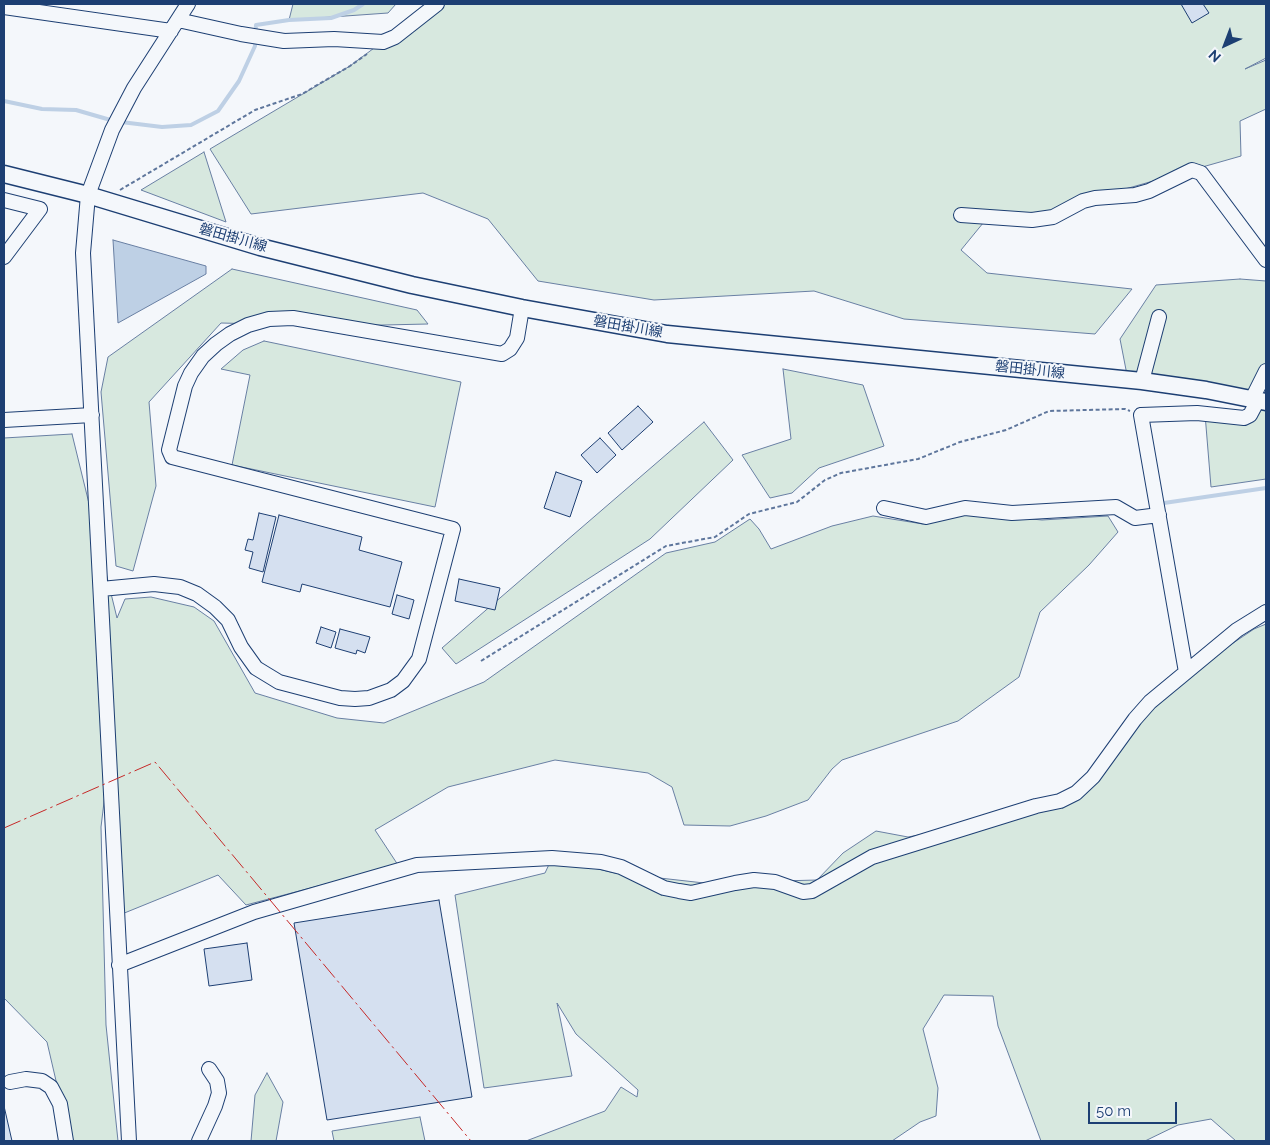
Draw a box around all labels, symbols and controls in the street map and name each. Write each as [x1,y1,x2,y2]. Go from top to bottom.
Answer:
north arrow [1200,20,1250,70]
text: N [1205,46,1224,65]
street label: 磐田掛川線 [197,220,269,256]
street label: 磐田掛川線 [592,313,664,341]
street label: 磐田掛川線 [994,358,1066,382]
scale bar [1090,1092,1179,1124]
text: 50 m [1096,1102,1131,1120]

